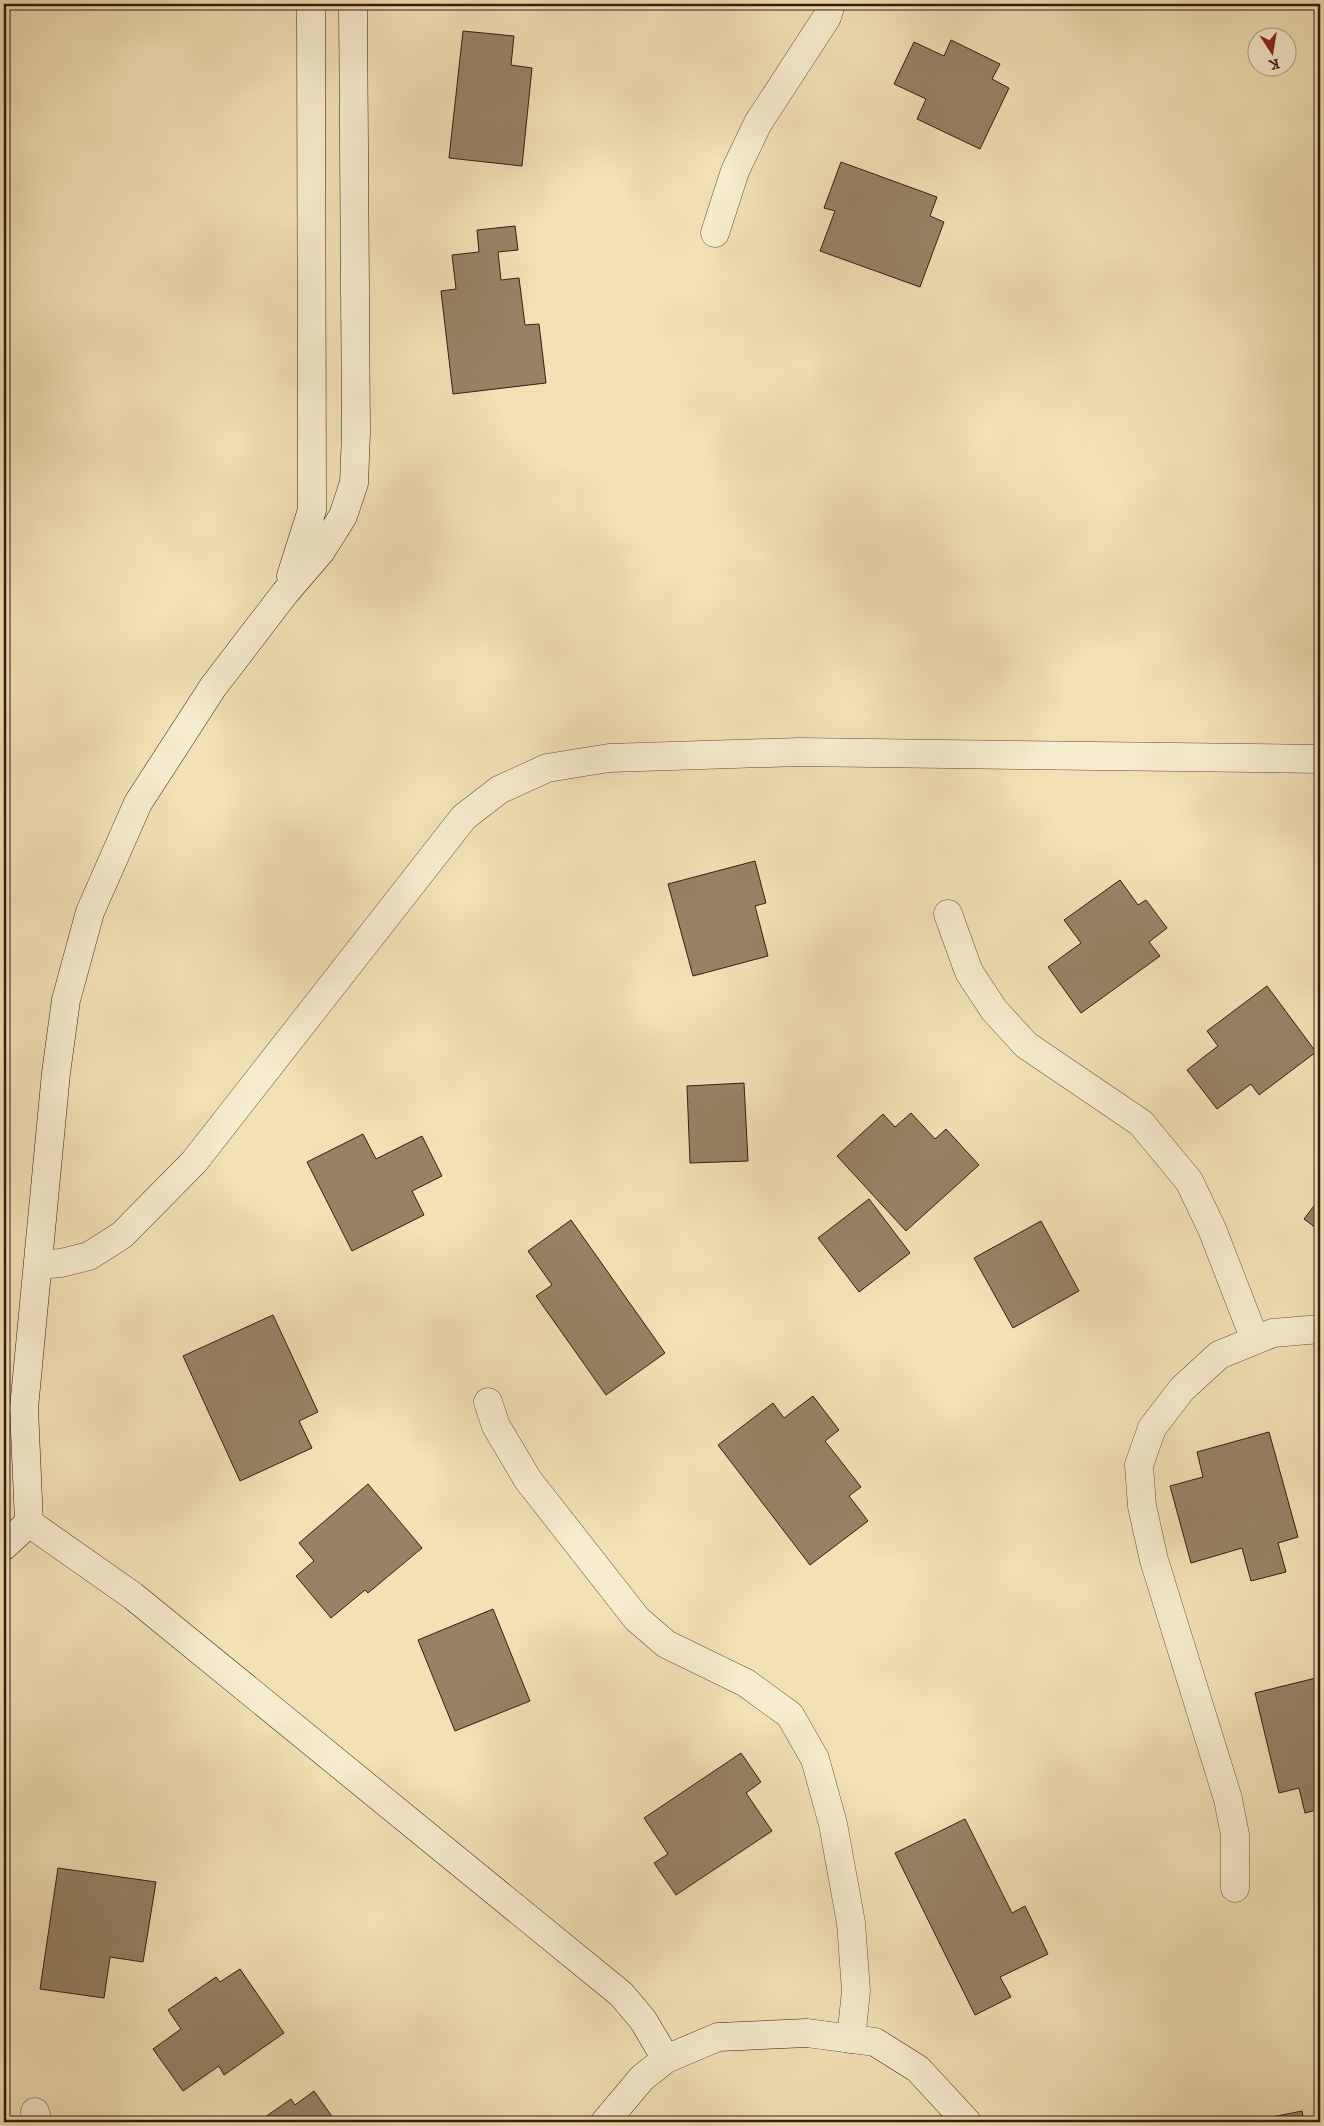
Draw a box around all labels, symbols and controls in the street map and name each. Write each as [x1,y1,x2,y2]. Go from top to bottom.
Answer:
north arrow [1246,28,1296,78]
text: K [1267,54,1281,74]

